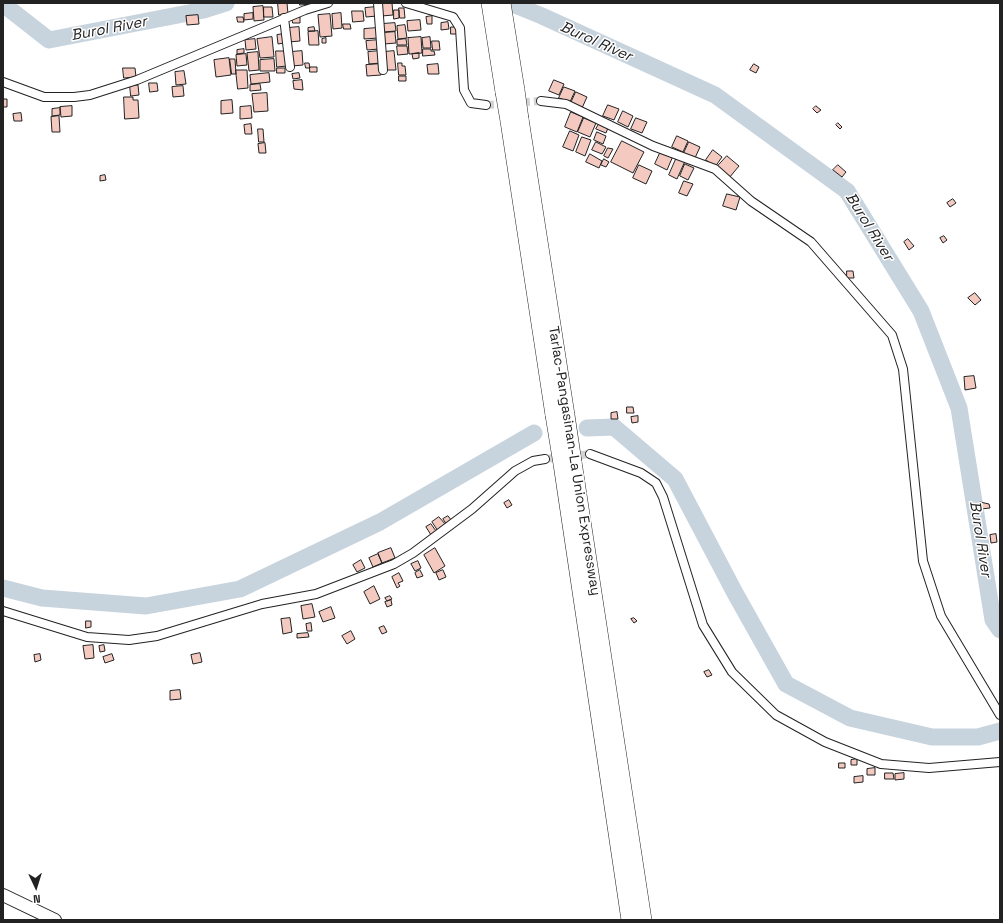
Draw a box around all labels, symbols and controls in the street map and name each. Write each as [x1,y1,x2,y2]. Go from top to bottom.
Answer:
water label: Burol River [70,13,148,45]
water label: Burol River [557,18,635,66]
water label: Burol River [841,190,897,264]
street label: Tarlac-Pangasinan-La Union Expressway [544,325,604,597]
water label: Burol River [965,500,995,578]
north arrow [16,867,56,907]
text: N [33,892,41,906]

